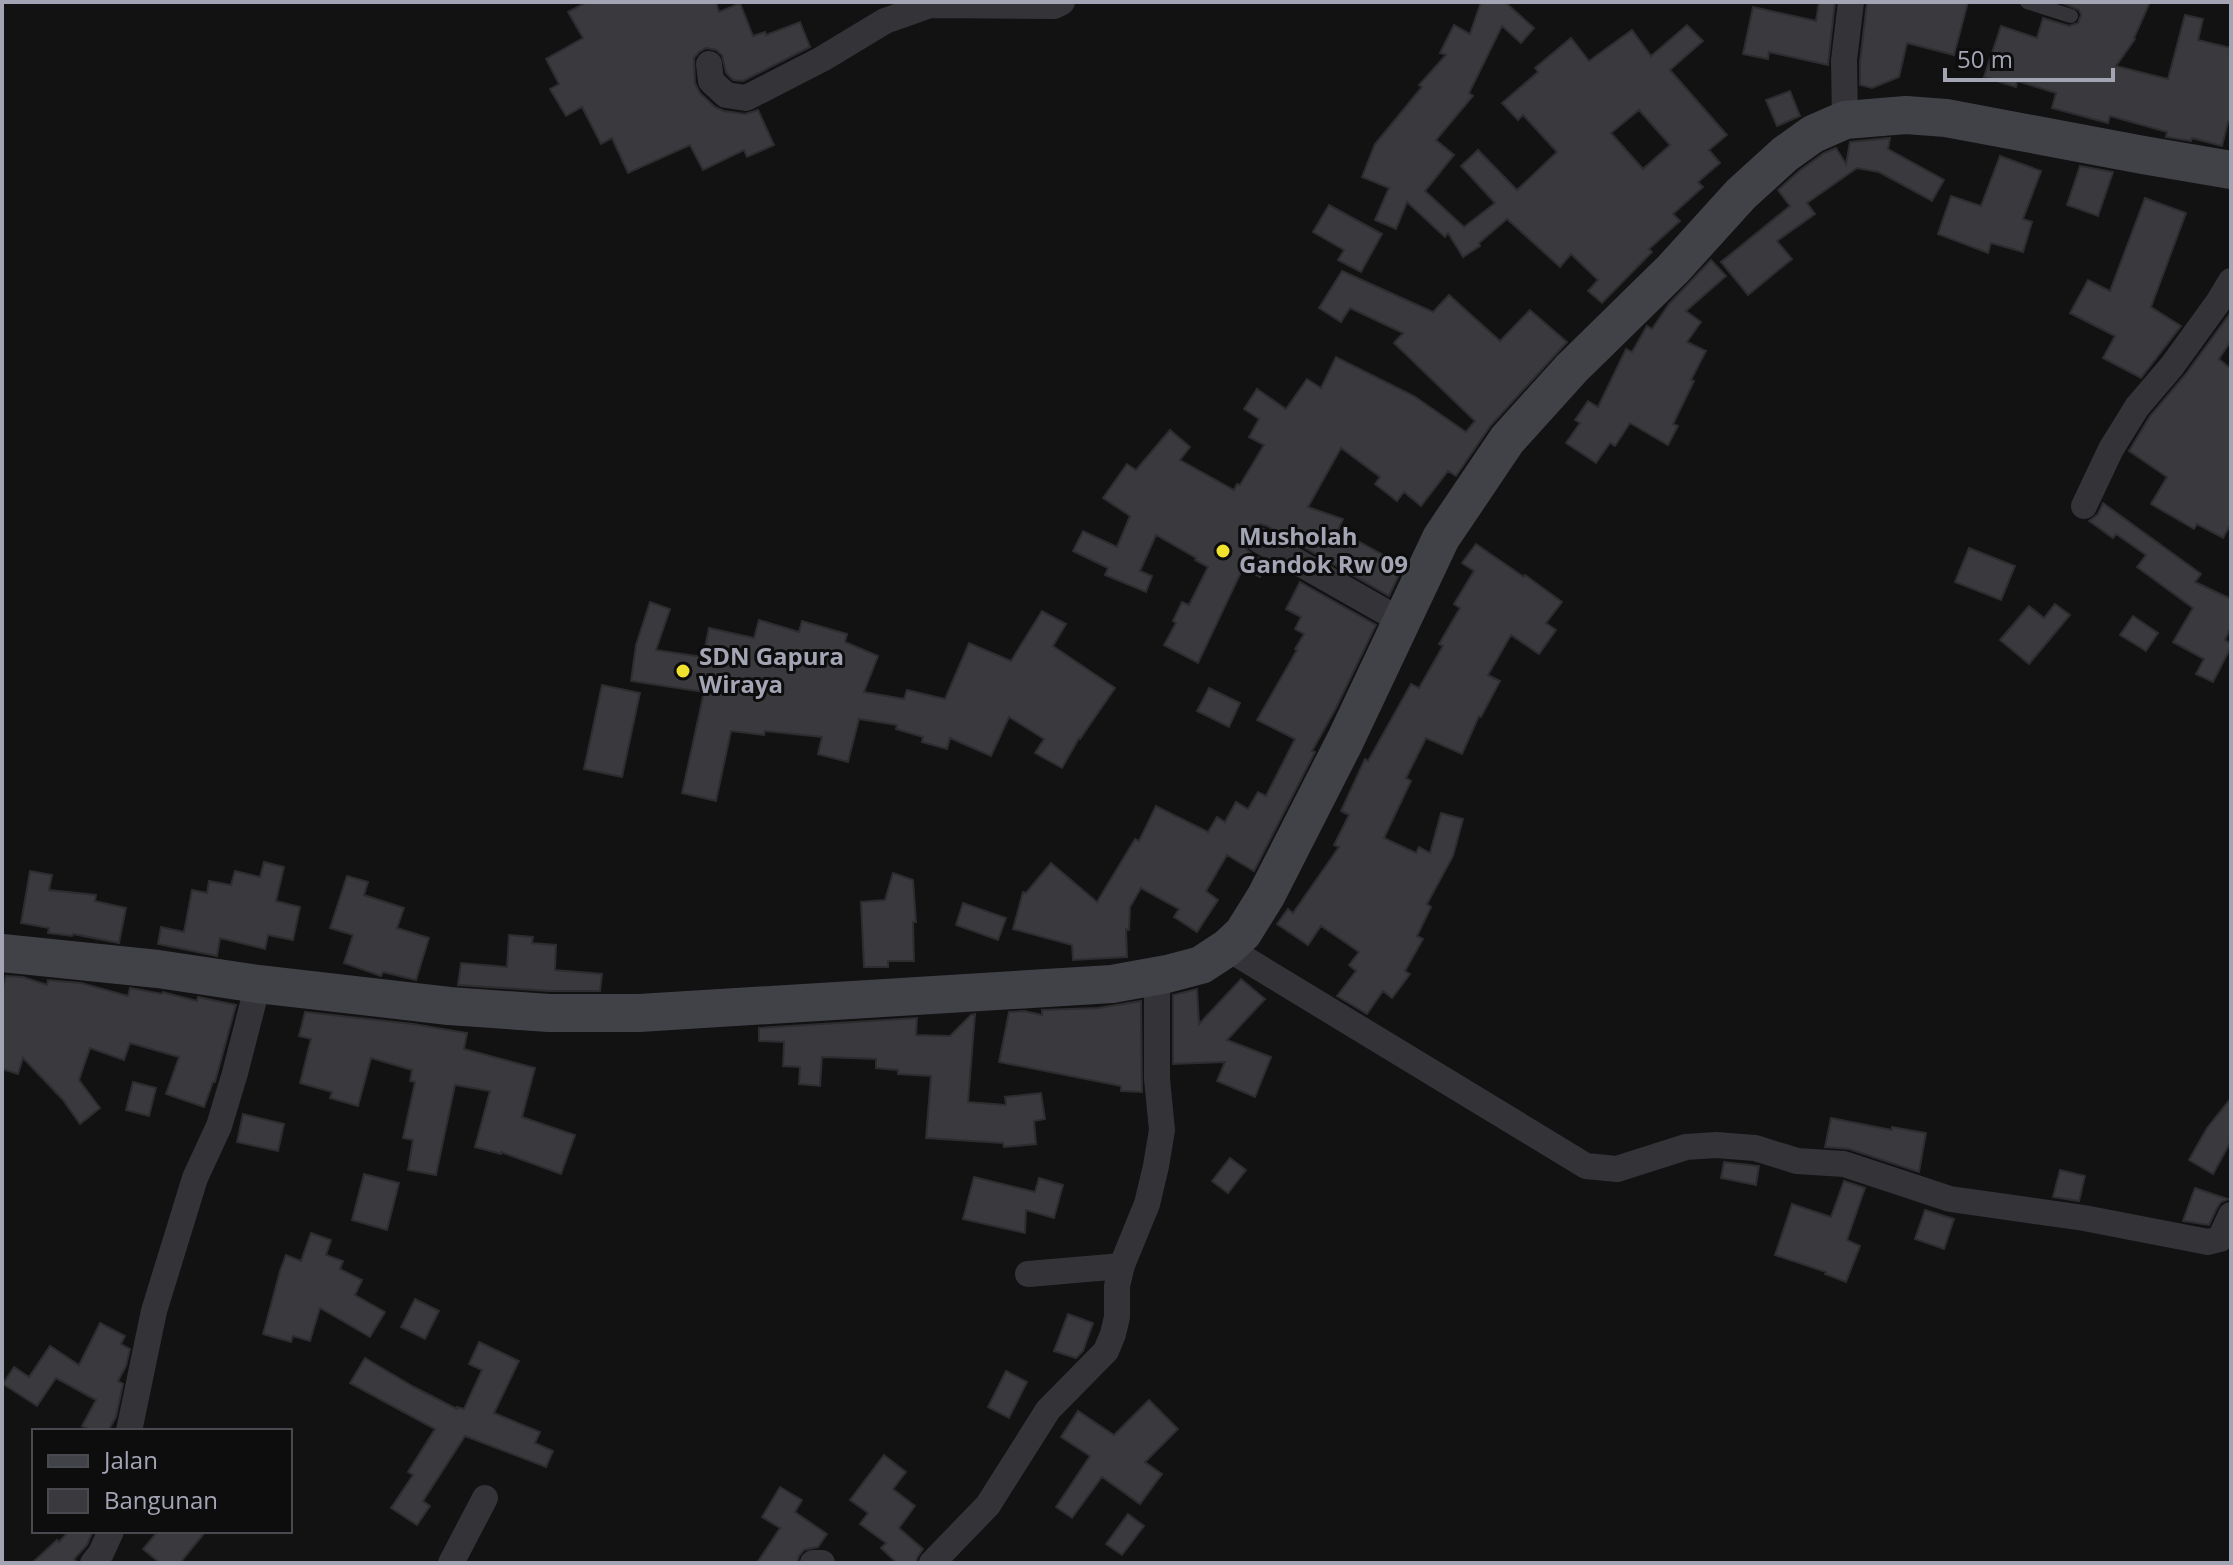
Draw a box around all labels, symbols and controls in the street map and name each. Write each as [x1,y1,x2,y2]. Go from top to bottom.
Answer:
scale bar [1945,32,2113,82]
text: 50 m [1957,42,2013,75]
place label: Musholah Gandok Rw 09 [1239,519,1408,580]
marker: Musholah Gandok Rw 09 [1214,542,1232,560]
place label: SDN Gapura Wiraya [699,639,844,700]
marker: SDN Gapura Wiraya [674,662,692,680]
legend [32,1429,292,1533]
text: Jalan [102,1443,158,1476]
text: Bangunan [104,1483,218,1516]

